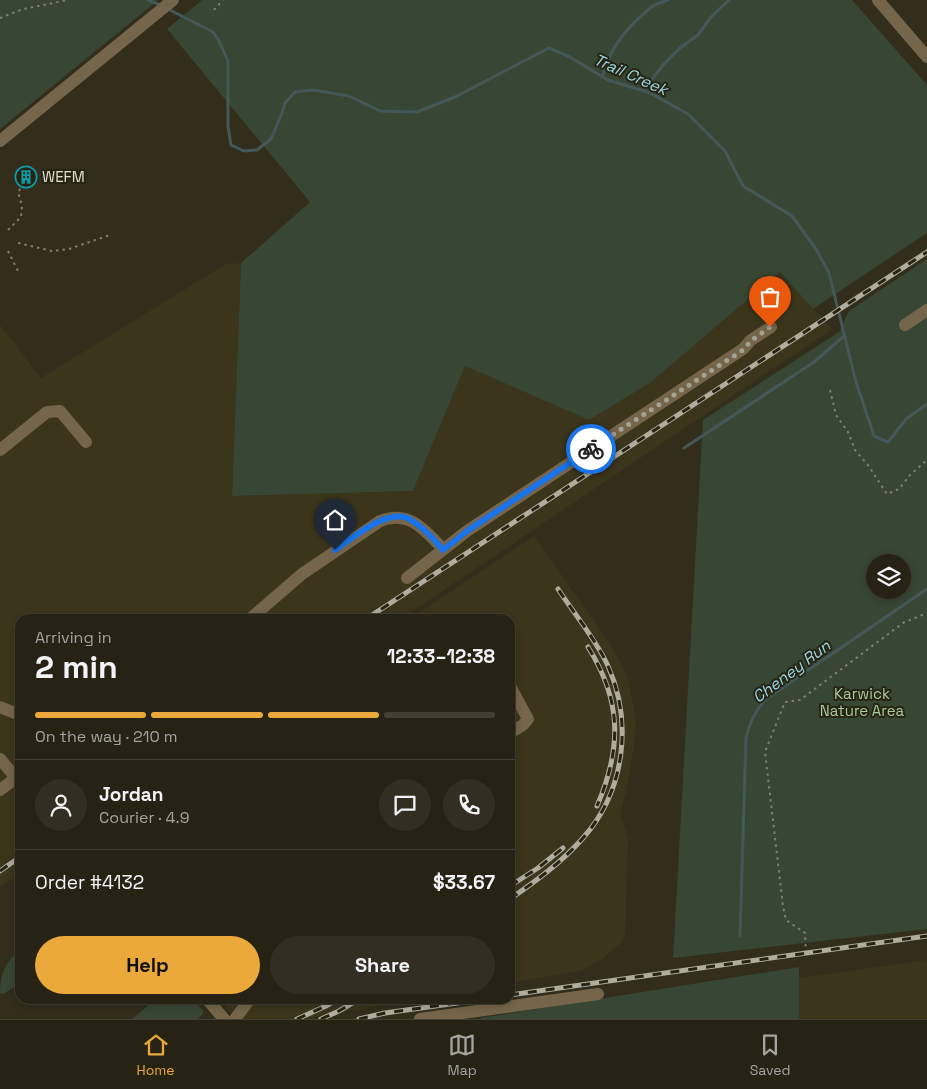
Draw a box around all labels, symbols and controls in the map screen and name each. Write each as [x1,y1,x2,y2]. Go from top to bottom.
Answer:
water label: Trail Creek [591,49,673,101]
building icon: WEFM [14,165,38,189]
place label: WEFM [42,167,85,186]
pin [749,276,791,327]
icon: bag [756,283,784,311]
courier [566,424,616,474]
icon: bike [577,435,605,463]
pin [314,499,356,550]
icon: home [321,506,349,534]
map controls [866,554,911,599]
button: layers [866,554,911,599]
text: Arriving in [35,627,112,648]
water label: Cheney Run [748,634,835,708]
text: 12:33–12:38 [387,644,495,669]
text: 2 min [35,647,118,687]
park label: Karwick Nature Area [820,684,905,720]
text: On the way · 210 m [35,726,178,747]
button: person [35,779,87,831]
button: chat [379,779,431,831]
button: phone [443,779,495,831]
text: Jordan [99,782,164,807]
text: Courier · 4.9 [99,807,189,828]
text: Order #4132 [35,870,144,895]
text: $33.67 [433,870,495,895]
button: Help [35,936,260,994]
button: Share [270,936,495,994]
tab: Home [136,1031,175,1079]
tab: Map [448,1031,477,1079]
tab: Saved [750,1031,791,1079]

